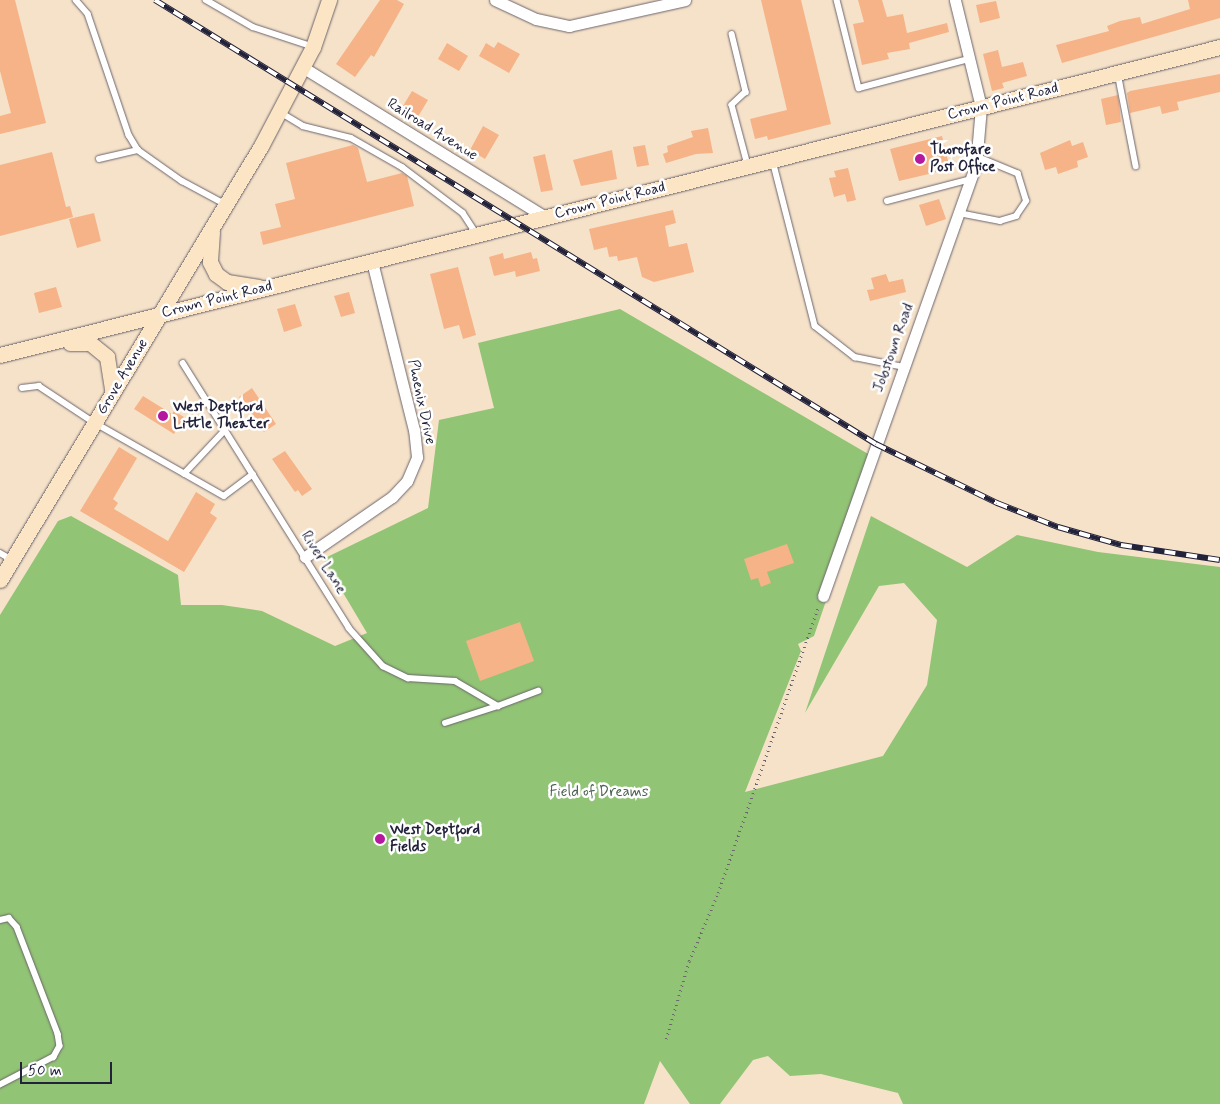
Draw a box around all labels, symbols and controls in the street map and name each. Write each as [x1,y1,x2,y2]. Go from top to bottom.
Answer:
street label: Crown Point Road [946,80,1060,124]
street label: Railroad Avenue [384,96,480,164]
place label: Thorofare Post Office [930,141,995,176]
marker: Thorofare Post Office [914,153,926,165]
street label: Crown Point Road [553,179,667,223]
street label: Crown Point Road [160,278,274,322]
street label: Jobstown Road [870,302,918,394]
street label: Grove Avenue [93,335,153,419]
street label: Phoenix Drive [403,358,439,446]
place label: West Deptford Little Theater [173,398,266,433]
marker: West Deptford Little Theater [157,410,169,422]
street label: River Lane [297,529,349,597]
park label: Field of Dreams [547,784,651,802]
place label: West Deptford Fields [390,821,480,856]
marker: West Deptford Fields [374,833,386,845]
scale bar [22,1052,115,1084]
text: 50 m [28,1061,62,1081]

